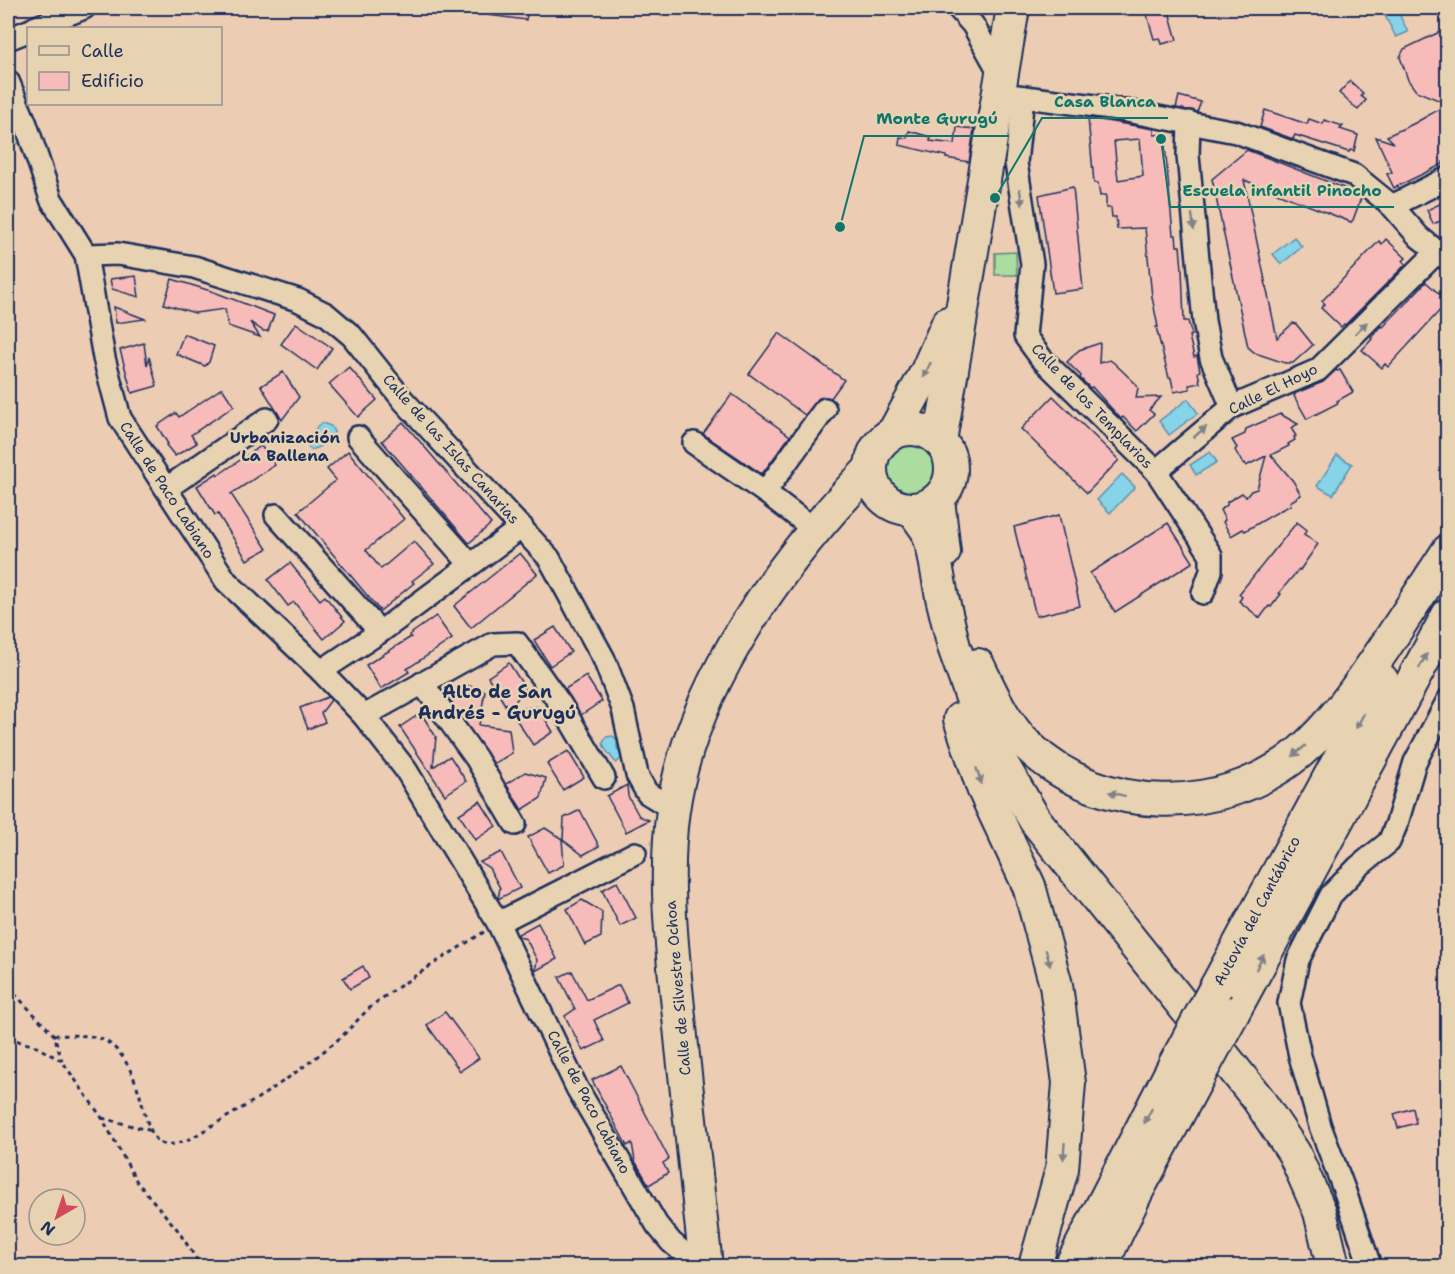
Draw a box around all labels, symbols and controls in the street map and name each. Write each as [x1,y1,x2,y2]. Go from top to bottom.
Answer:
legend [27,27,222,105]
text: Calle [81,39,124,63]
text: Edificio [81,69,144,93]
callout: Casa Blanca [1042,84,1168,118]
text: Casa Blanca [1054,91,1156,112]
callout: Monte Gurugú [864,102,1009,136]
text: Monte Gurugú [876,108,998,129]
callout: Escuela infantil Pinocho [1170,173,1394,207]
text: Escuela infantil Pinocho [1182,180,1382,201]
one-way arrow [1017,188,1026,207]
one-way arrow [1189,213,1198,232]
one-way arrow [1354,321,1369,335]
street label: Calle de los Templarios [1027,339,1157,473]
street label: Calle El Hoyo [1225,359,1321,419]
one-way arrow [923,362,932,379]
street label: Calle de las Islas Canarias [378,370,524,528]
street label: Calle de Paco Labiano [115,418,219,562]
one-way arrow [1192,426,1208,439]
district label: Urbanización La Ballena [230,427,341,466]
one-way arrow [1418,652,1428,669]
district label: Alto de San Andrés - Gurugú [418,680,576,725]
one-way arrow [1355,712,1365,729]
one-way arrow [1291,745,1307,758]
one-way arrow [974,767,984,785]
one-way arrow [1108,788,1126,798]
street label: Autovía del Cantábrico [1209,833,1305,989]
street label: Calle de Silvestre Ochoa [660,899,696,1076]
one-way arrow [1044,948,1054,967]
one-way arrow [1255,953,1265,970]
street label: Calle de Paco Labiano [543,1027,635,1177]
one-way arrow [1143,1107,1153,1124]
one-way arrow [1059,1141,1069,1160]
north arrow [27,1187,87,1247]
text: N [36,1216,59,1240]

